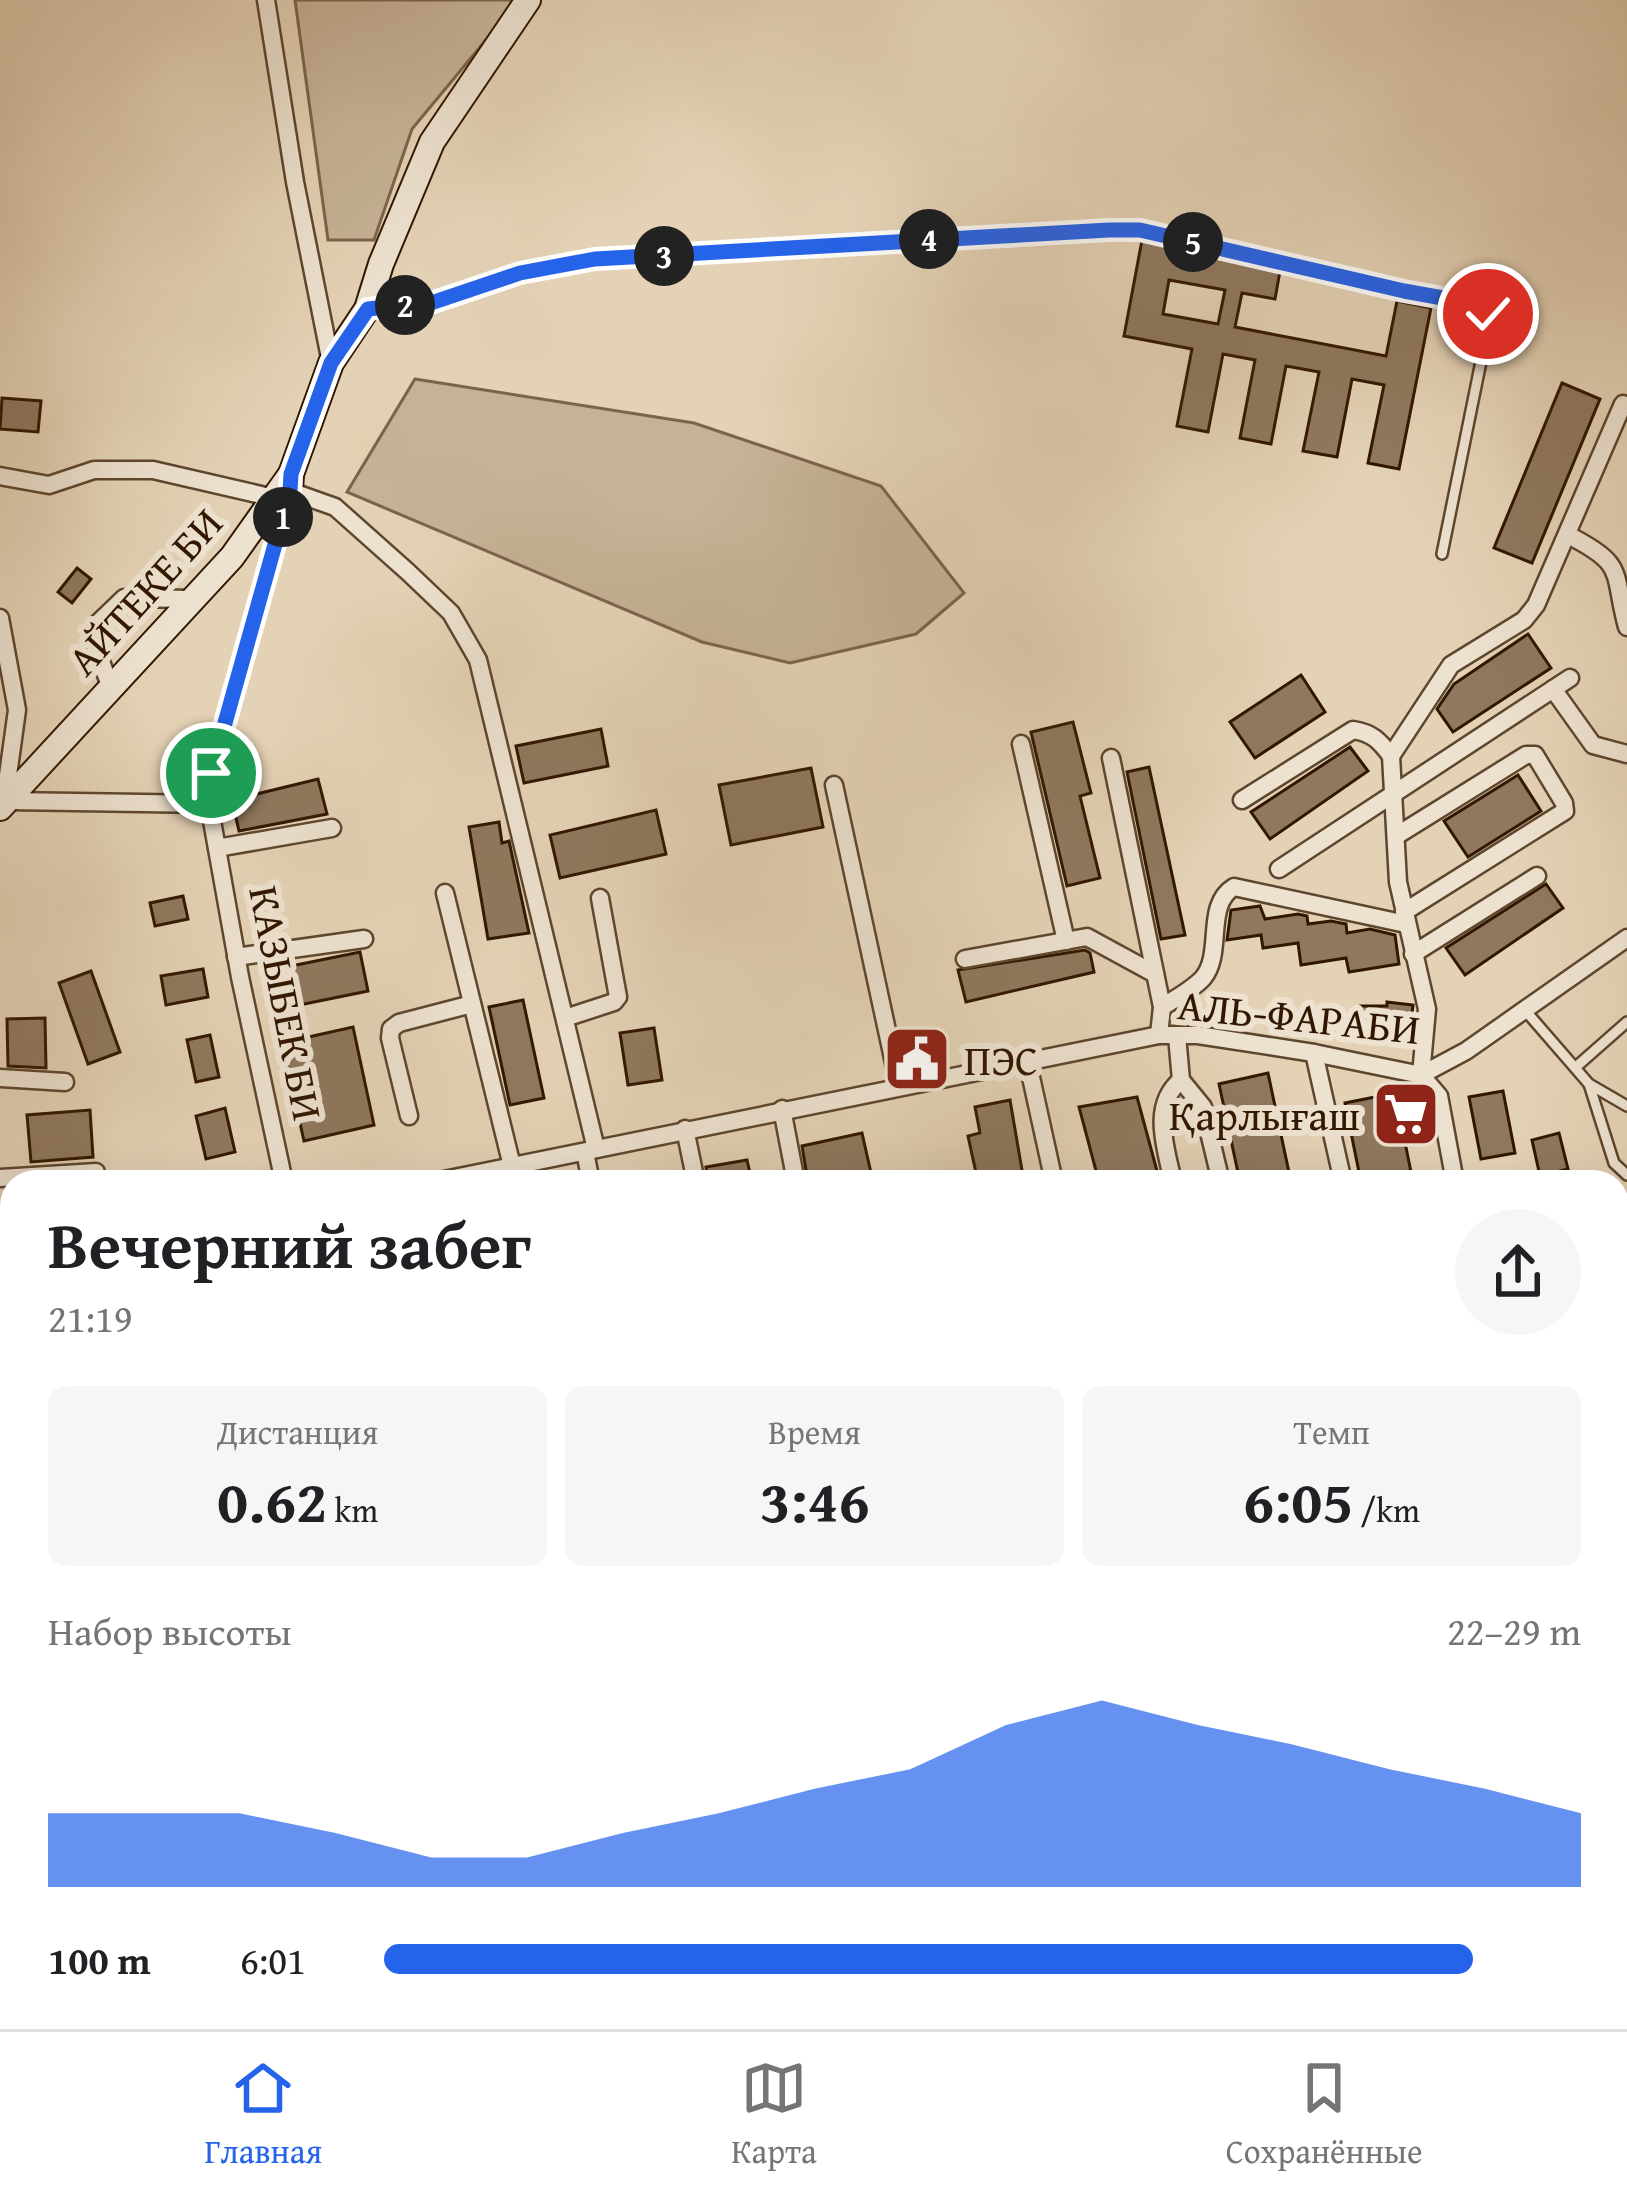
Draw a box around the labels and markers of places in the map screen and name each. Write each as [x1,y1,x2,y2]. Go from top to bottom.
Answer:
pin: 4 [899,209,959,269]
pin: 5 [1163,212,1223,272]
pin: 3 [634,226,694,286]
pin [1437,263,1539,365]
pin: 2 [375,275,435,335]
pin: 1 [253,487,313,547]
pin [160,722,262,824]
public building icon: ПЭС [882,1024,952,1094]
place label: ПЭС [964,1029,1038,1090]
supermarket icon: Қарлығаш [1371,1079,1441,1149]
place label: Қарлығаш [1169,1084,1360,1145]

